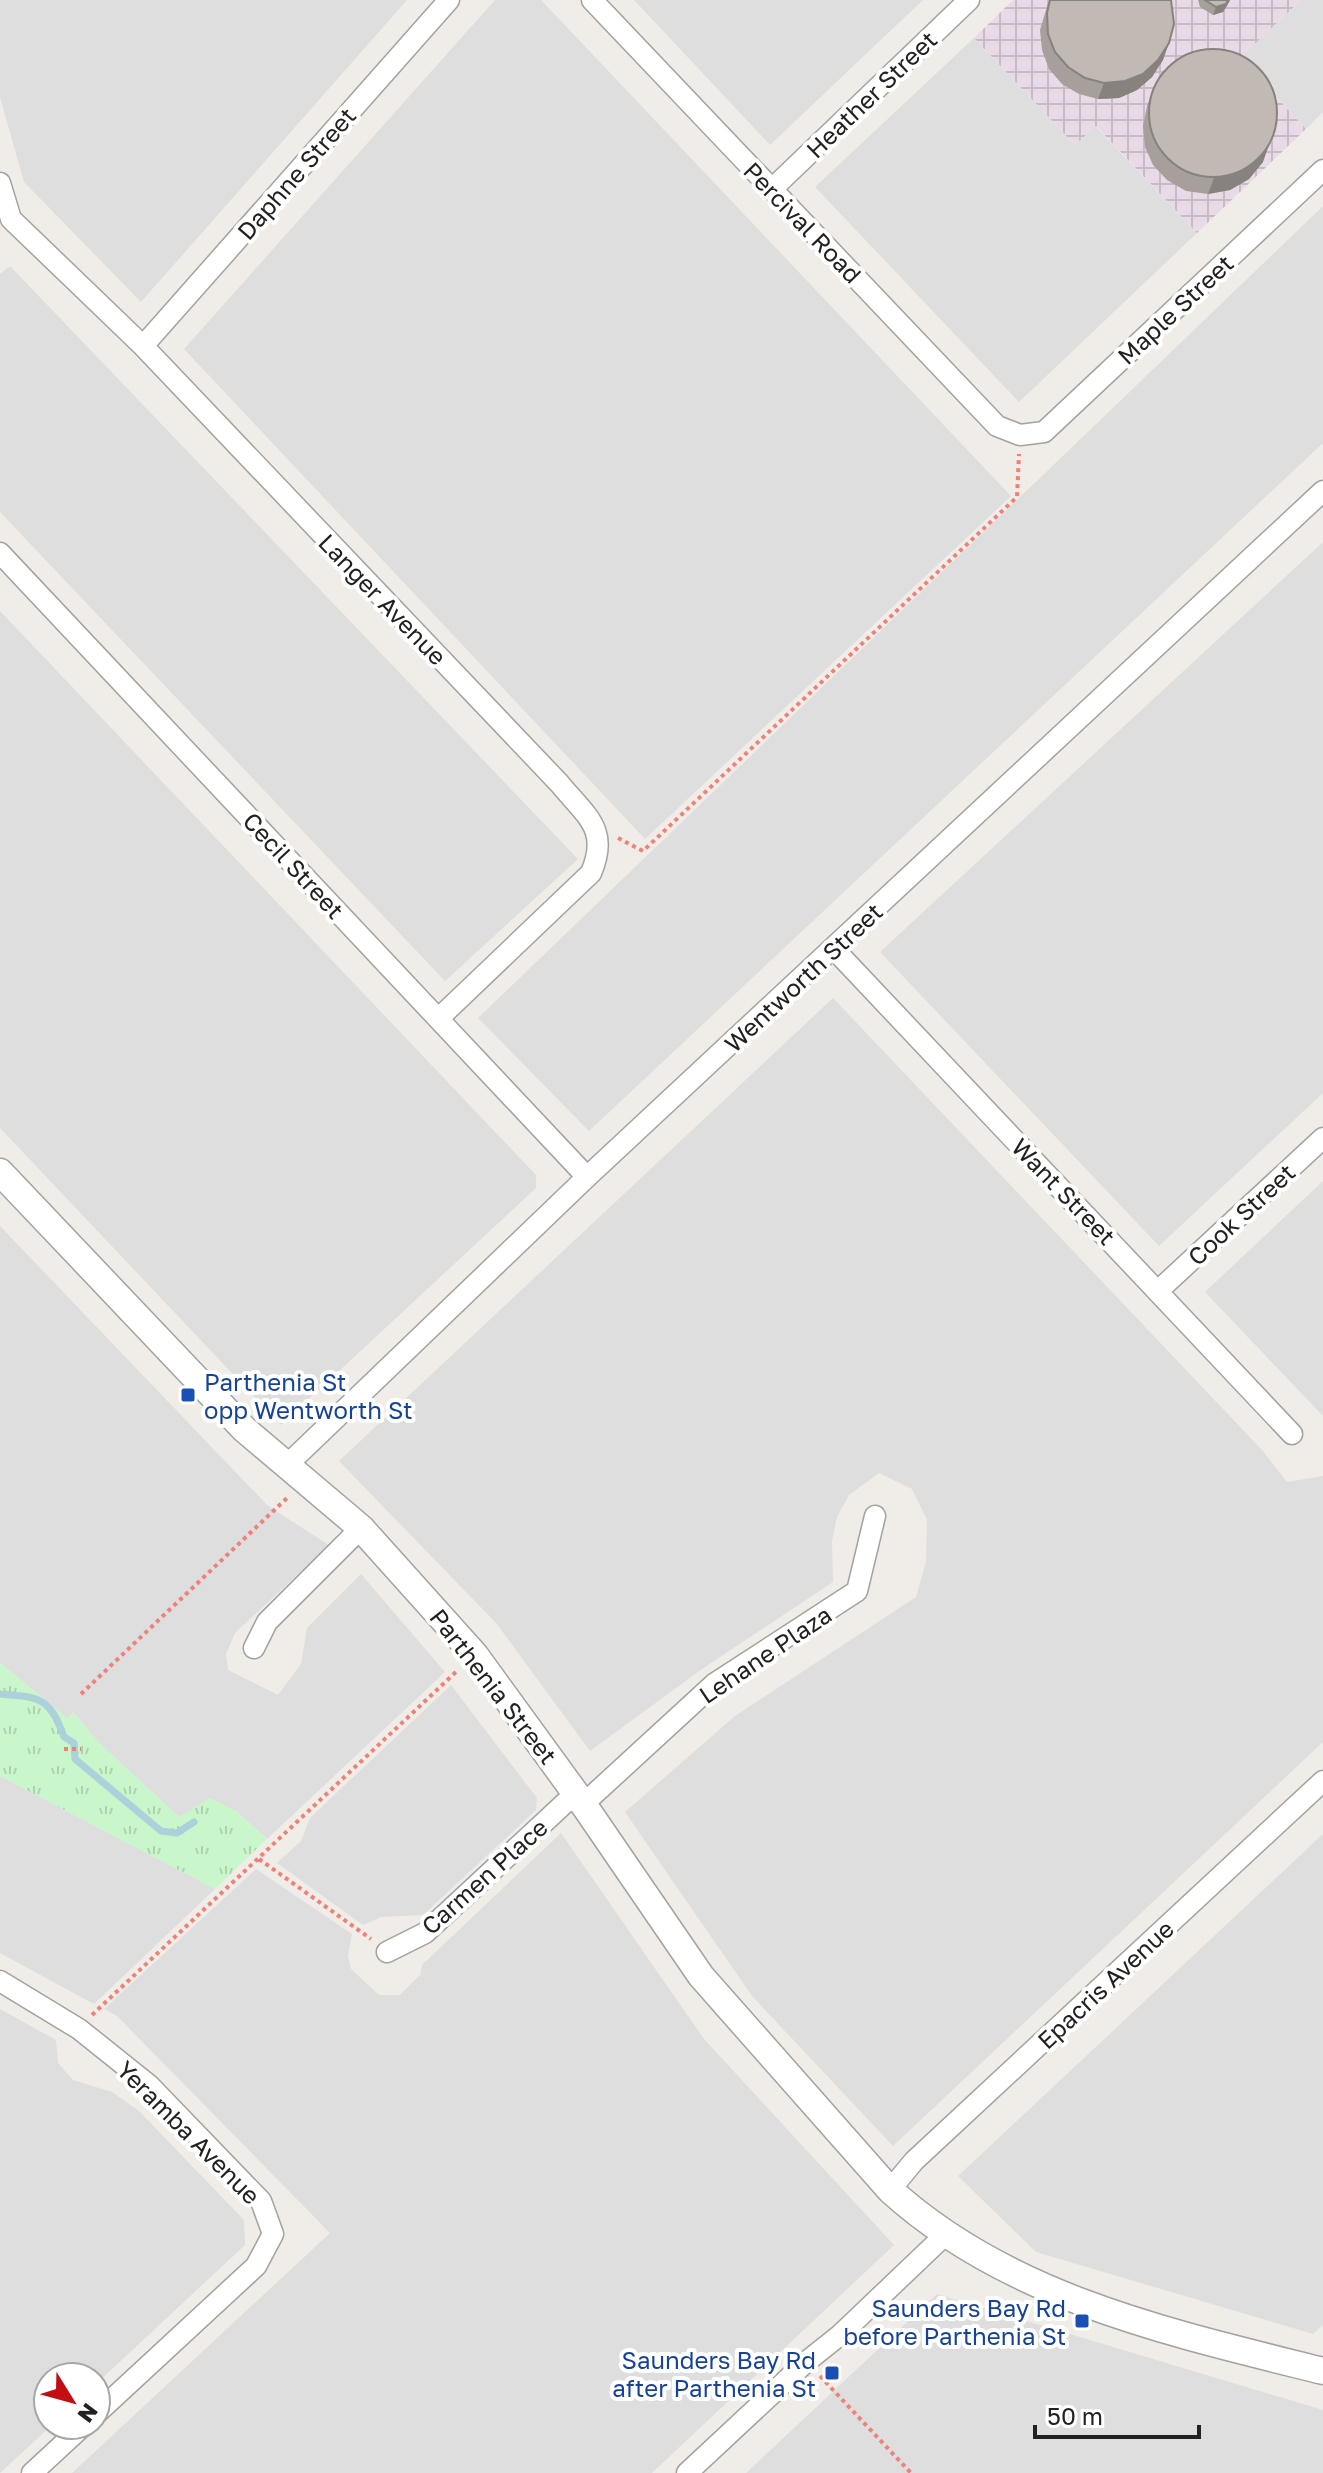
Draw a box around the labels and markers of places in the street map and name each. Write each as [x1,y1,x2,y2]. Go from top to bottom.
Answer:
place label: Parthenia St opp Wentworth St [204,1367,413,1424]
marker: Parthenia St opp Wentworth St [179,1386,197,1404]
place label: Saunders Bay Rd before Parthenia St [843,2293,1066,2350]
marker: Saunders Bay Rd before Parthenia St [1073,2312,1091,2330]
place label: Saunders Bay Rd after Parthenia St [612,2345,816,2402]
marker: Saunders Bay Rd after Parthenia St [823,2364,841,2382]

